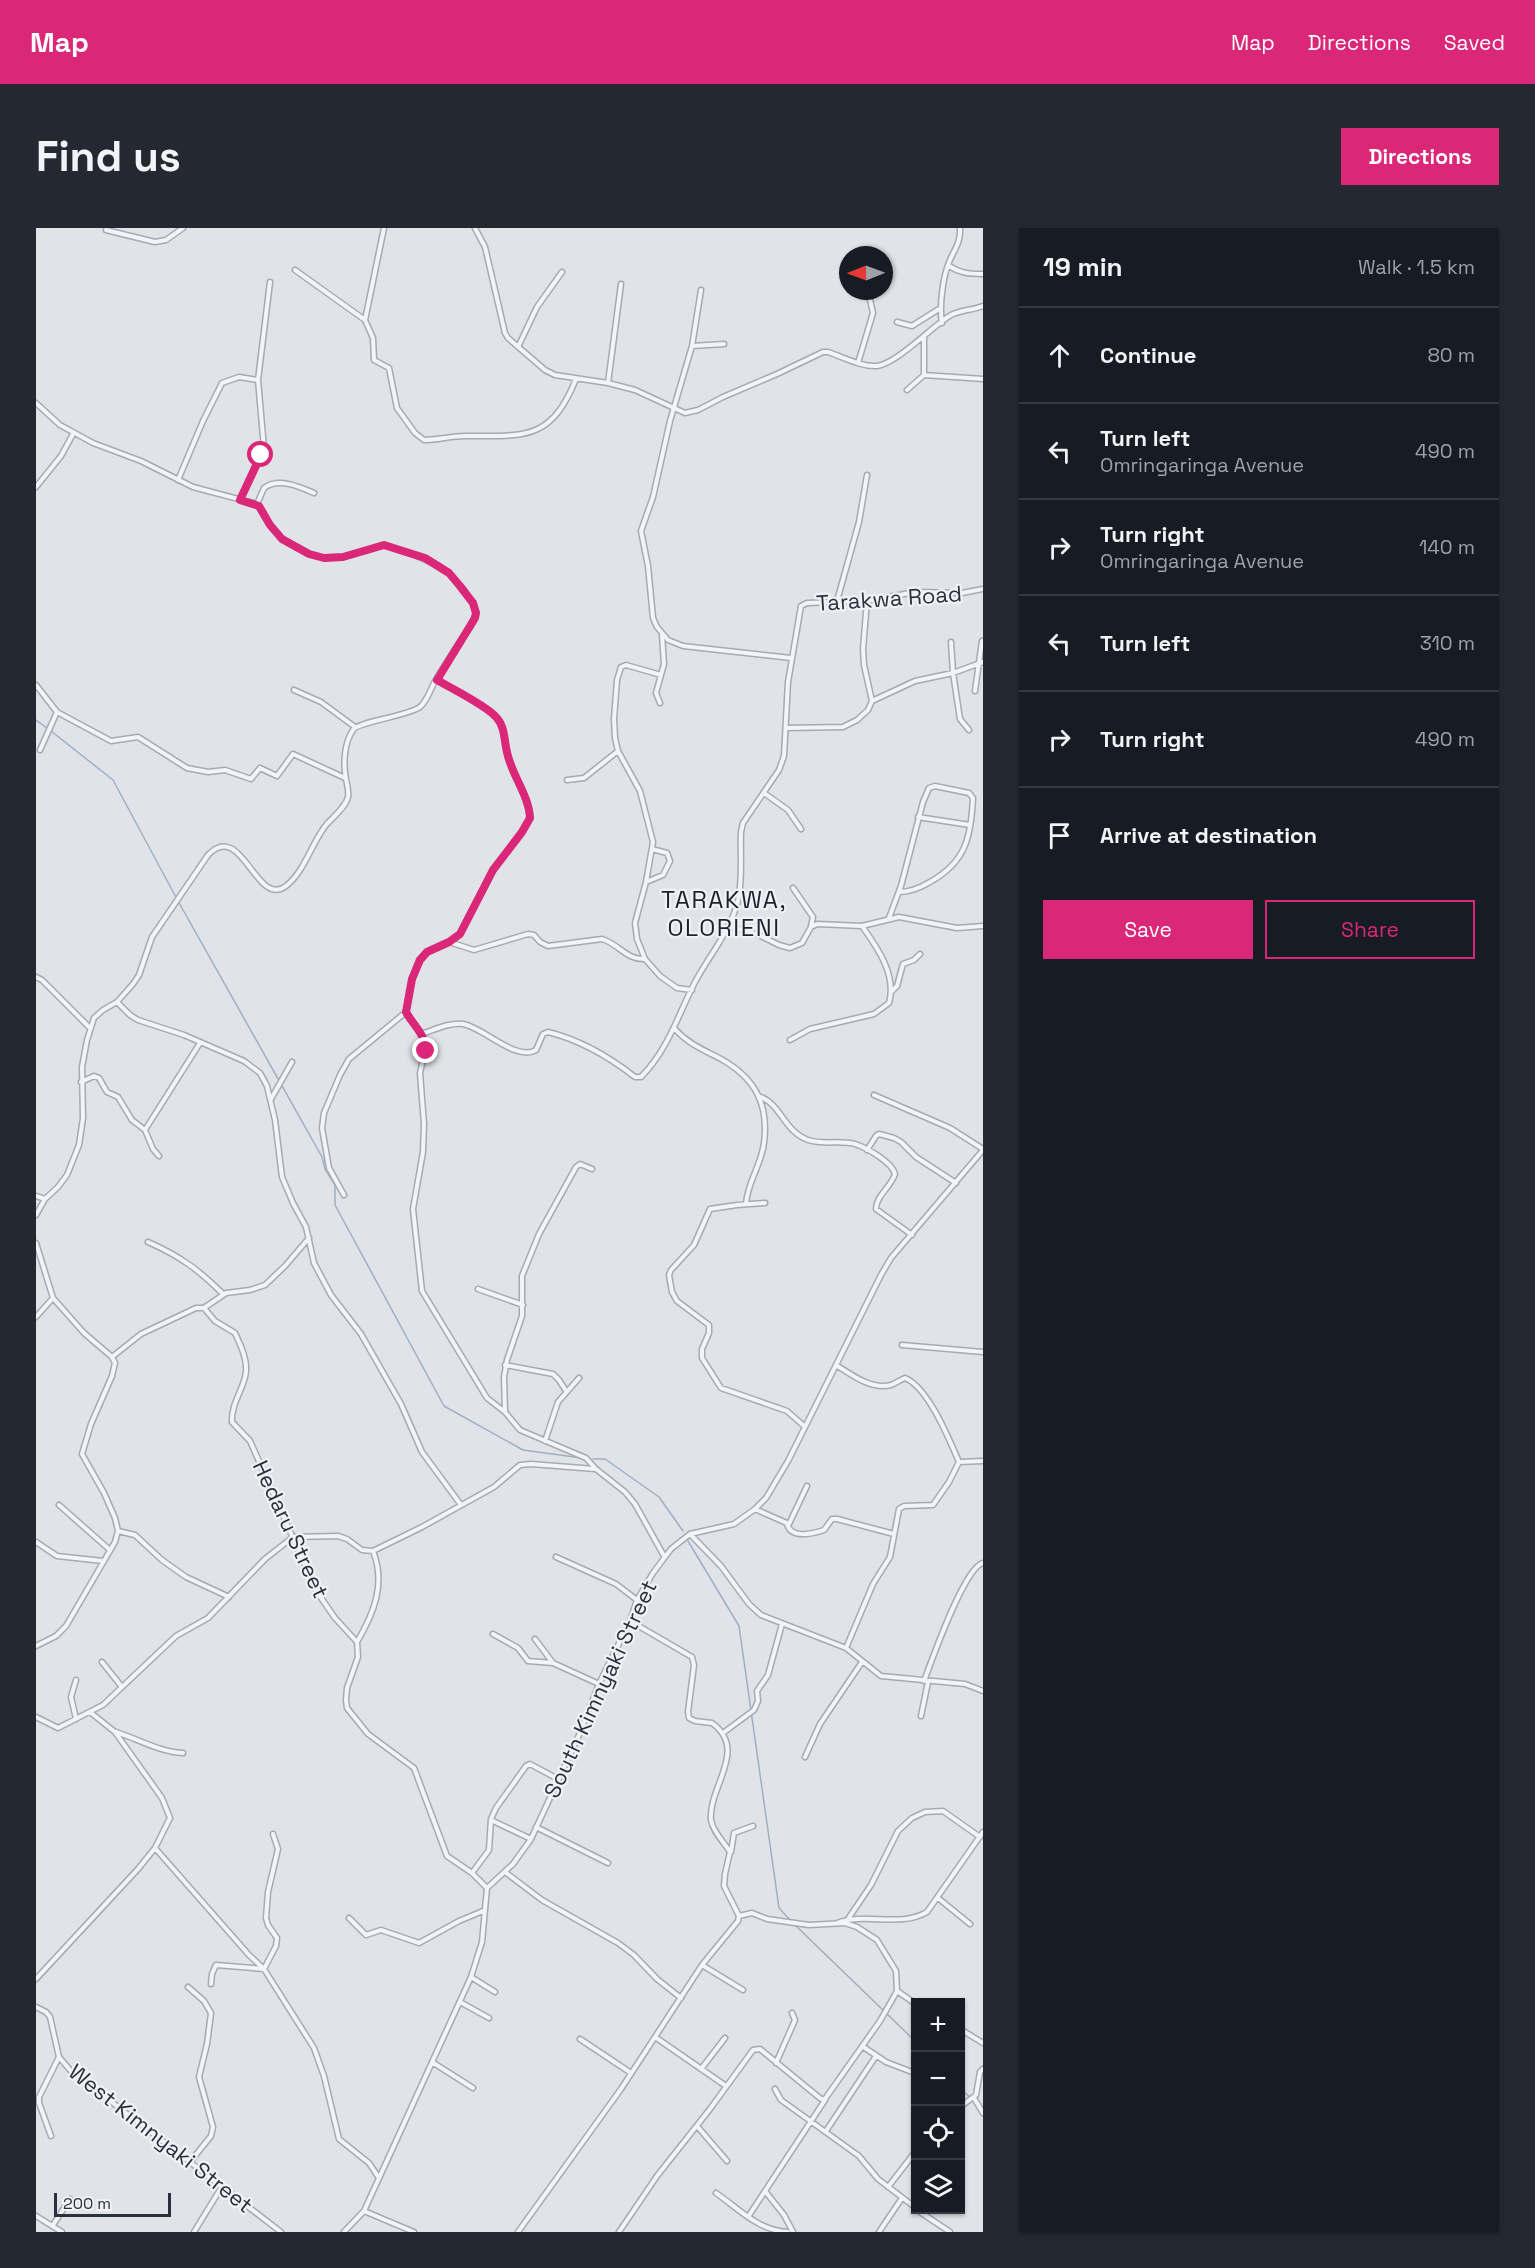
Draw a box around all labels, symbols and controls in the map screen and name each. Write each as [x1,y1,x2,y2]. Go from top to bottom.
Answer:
text: Map [30,24,89,60]
text: Map [1231,29,1275,56]
text: Directions [1308,29,1411,56]
text: Saved [1444,29,1505,56]
button: Directions [1341,128,1499,185]
text: Find us [36,130,181,183]
north arrow [839,246,893,300]
text: 19 min [1043,250,1123,284]
text: Walk · 1.5 km [1358,254,1475,280]
icon: ahead [1043,339,1076,372]
text: Continue [1100,341,1196,369]
text: 80 m [1427,342,1475,368]
text: Turn left [1100,424,1190,452]
icon: left [1043,435,1076,468]
text: 490 m [1415,438,1475,464]
route start [247,441,273,467]
text: Omringaringa Avenue [1100,452,1304,478]
text: Turn right [1100,520,1205,548]
icon: right [1043,531,1076,564]
text: 140 m [1419,534,1475,560]
text: Omringaringa Avenue [1100,548,1304,574]
street label: Tarakwa Road [815,579,963,617]
icon: left [1043,627,1076,660]
text: Turn left [1100,629,1190,657]
text: 310 m [1420,630,1475,656]
icon: right [1043,723,1076,756]
text: Turn right [1100,725,1205,753]
text: 490 m [1415,726,1475,752]
icon: arrive [1043,819,1076,852]
text: Arrive at destination [1100,821,1317,849]
district label: TARAKWA, OLORIENI [661,884,787,943]
button: Save [1043,900,1253,959]
button: Share [1265,900,1475,959]
route end [412,1037,438,1063]
street label: Hedaru Street [247,1456,335,1602]
street label: South Kimnyaki Street [537,1576,663,1802]
map controls [911,1998,965,2214]
button: + [911,1998,965,2052]
button: − [911,2052,965,2106]
street label: West Kimnyaki Street [63,2057,259,2219]
button: locate [911,2106,965,2160]
button: layers [911,2160,965,2214]
scale bar [54,2190,171,2218]
text: 200 m [63,2193,111,2214]

